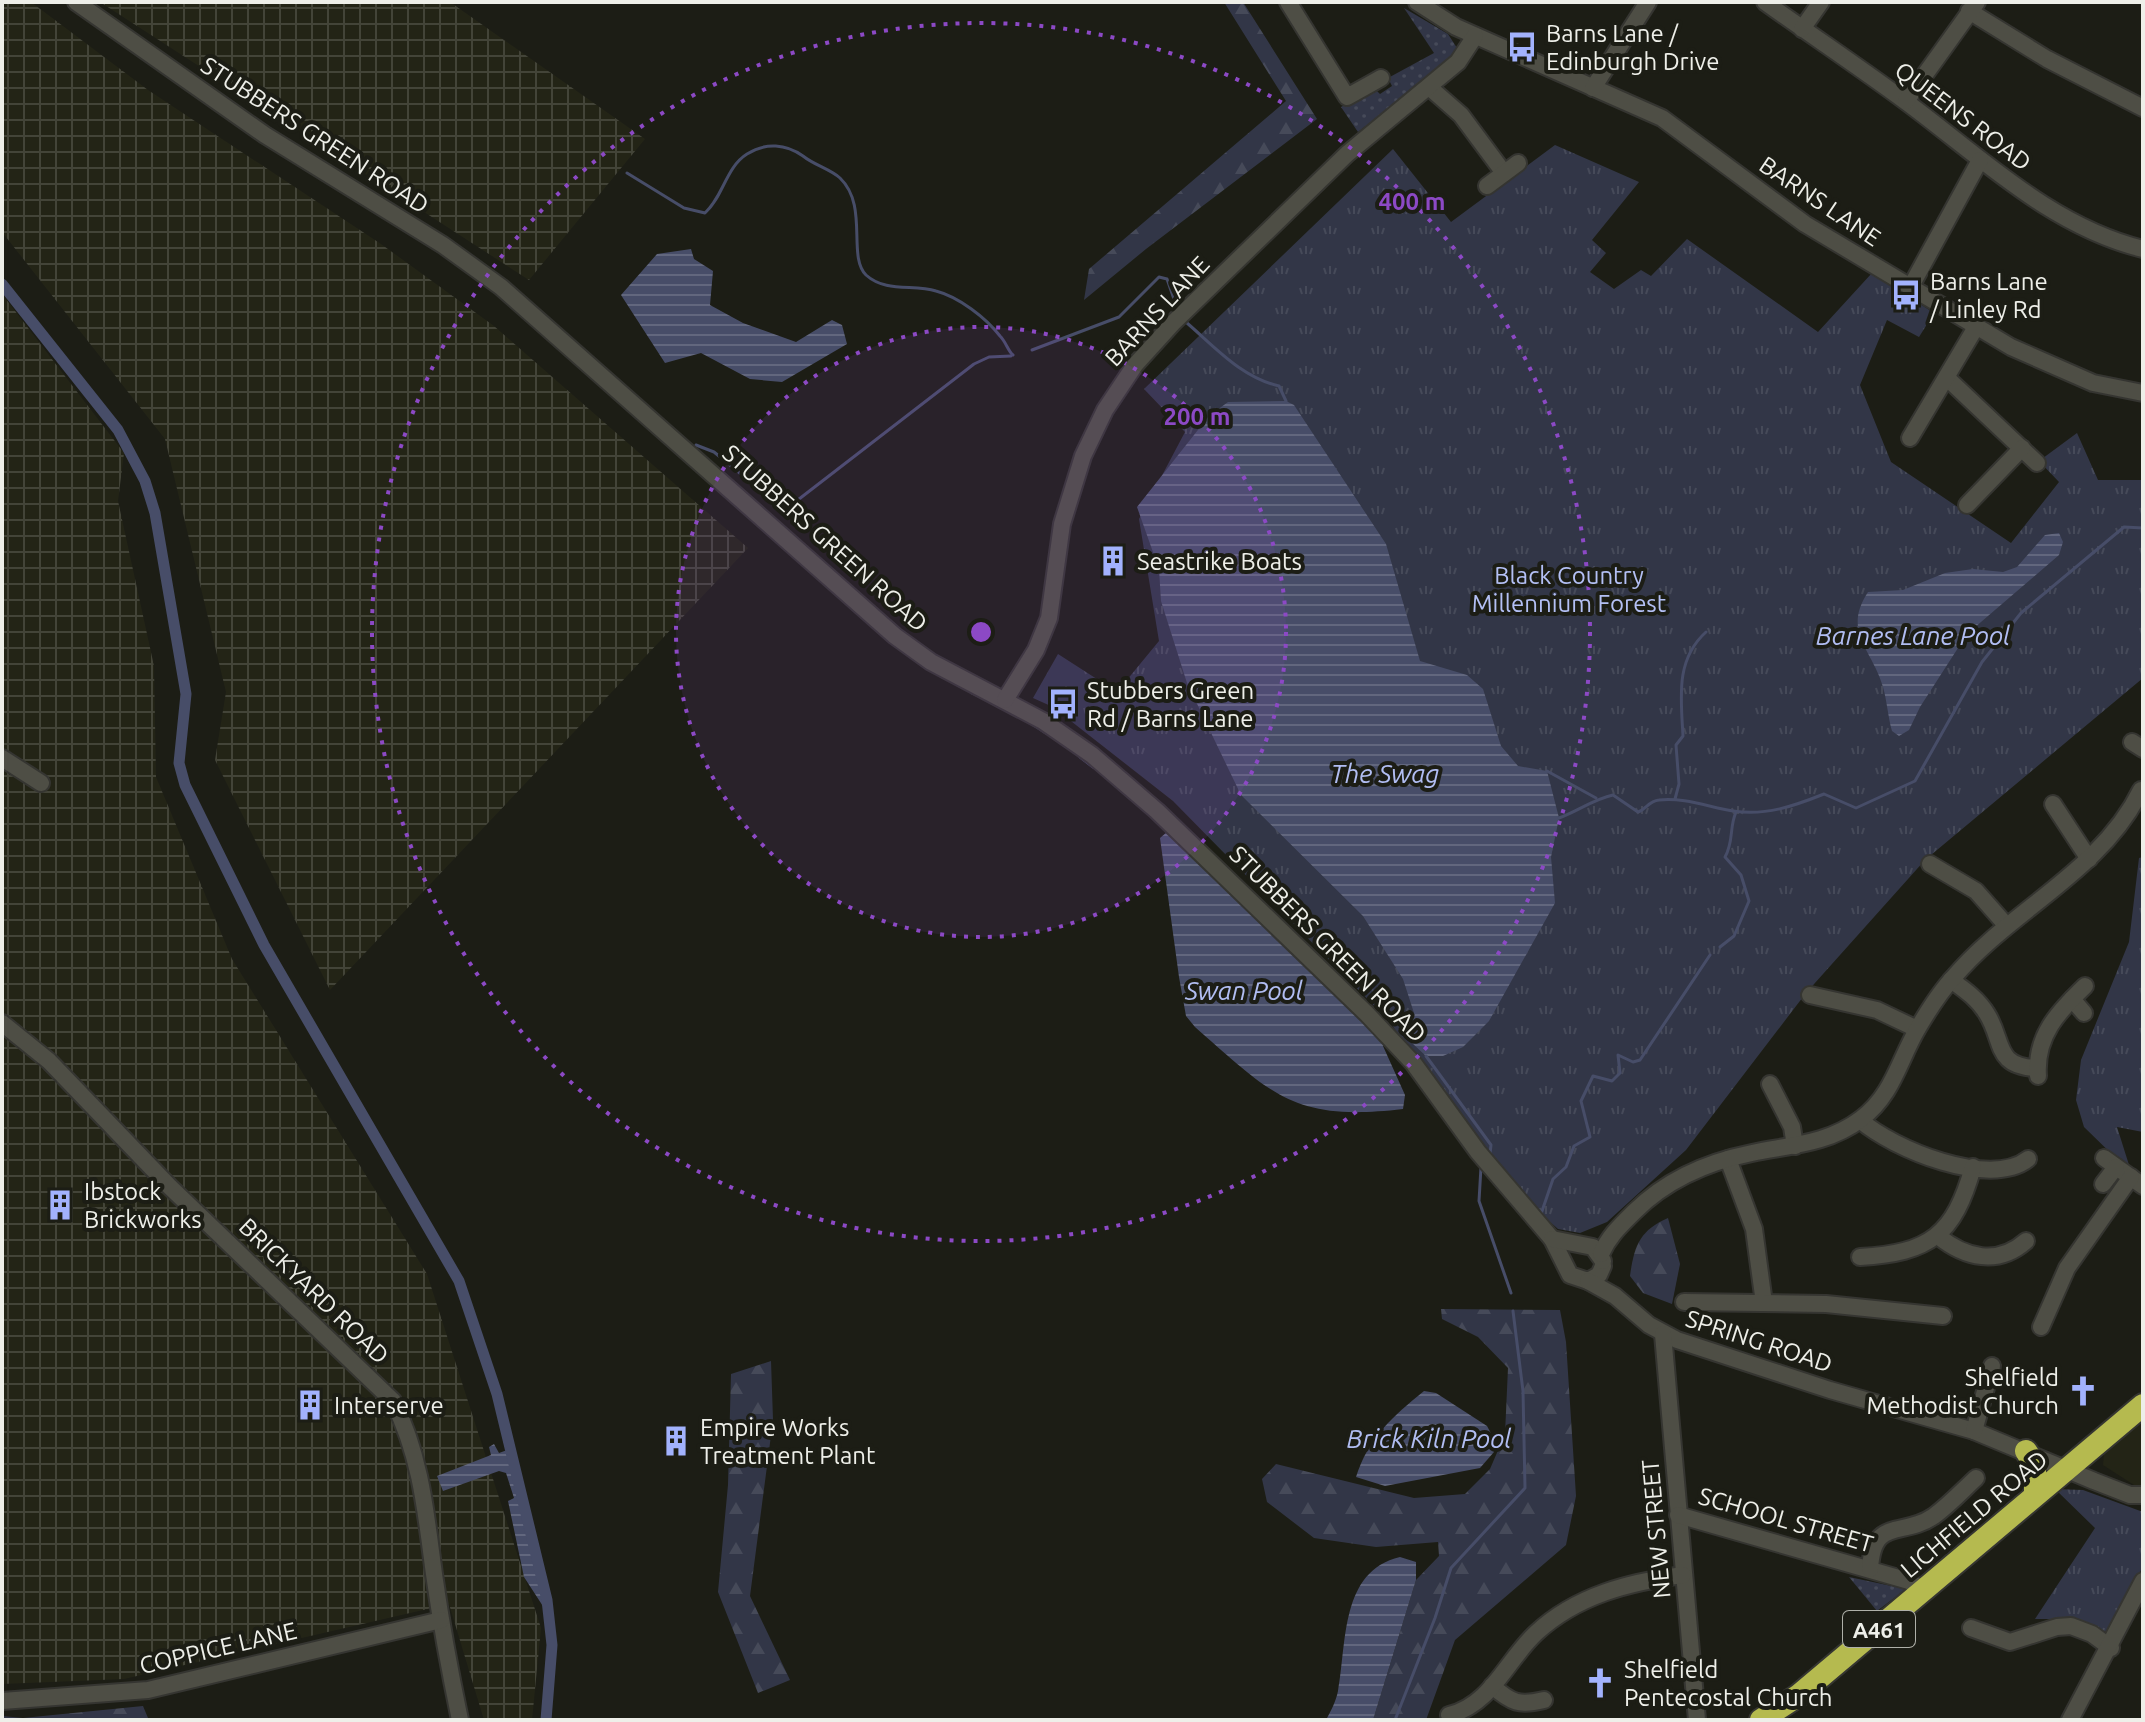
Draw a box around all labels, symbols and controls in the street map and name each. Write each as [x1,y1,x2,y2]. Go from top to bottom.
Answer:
place label: Barns Lane / Edinburgh Drive [1546,20,1719,75]
bus stop icon: Barns Lane / Edinburgh Drive [1505,30,1539,64]
street label: STUBBERS GREEN ROAD [196,51,434,219]
street label: QUEENS ROAD [1890,56,2036,176]
street label: BARNS LANE [1754,151,1886,251]
text: 400 m [1379,188,1445,215]
street label: BARNS LANE [1099,251,1215,371]
place label: Barns Lane / Linley Rd [1929,268,2048,323]
bus stop icon: Barns Lane / Linley Rd [1889,278,1923,312]
text: 200 m [1164,403,1230,430]
street label: STUBBERS GREEN ROAD [717,439,933,637]
building icon: Seastrike Boats [1096,544,1130,578]
place label: Seastrike Boats [1137,548,1302,575]
park label: Black Country Millennium Forest [1472,562,1667,617]
centre of rings [967,618,995,646]
water label: Barnes Lane Pool [1816,621,2010,650]
place label: Stubbers Green Rd / Barns Lane [1087,677,1254,732]
bus stop icon: Stubbers Green Rd / Barns Lane [1046,687,1080,721]
water label: The Swag [1331,759,1439,788]
street label: STUBBERS GREEN ROAD [1225,841,1431,1047]
water label: Swan Pool [1184,976,1303,1005]
place label: Ibstock Brickworks [84,1178,202,1233]
building icon: Ibstock Brickworks [43,1188,77,1222]
street label: BRICKYARD ROAD [234,1213,394,1369]
street label: SPRING ROAD [1682,1305,1836,1377]
place label: Shelfield Methodist Church [1866,1364,2059,1419]
church icon: Shelfield Methodist Church [2066,1374,2100,1408]
building icon: Interserve [293,1388,327,1422]
place label: Interserve [334,1392,444,1419]
place label: Empire Works Treatment Plant [700,1414,876,1469]
building icon: Empire Works Treatment Plant [659,1424,693,1458]
water label: Brick Kiln Pool [1346,1424,1512,1453]
street label: LICHFIELD ROAD [1895,1445,2053,1583]
street label: NEW STREET [1636,1458,1676,1600]
street label: SCHOOL STREET [1696,1482,1876,1558]
road number: A461 [1843,1611,1915,1647]
street label: COPPICE LANE [137,1617,299,1679]
place label: Shelfield Pentecostal Church [1624,1656,1833,1711]
church icon: Shelfield Pentecostal Church [1583,1666,1617,1700]

